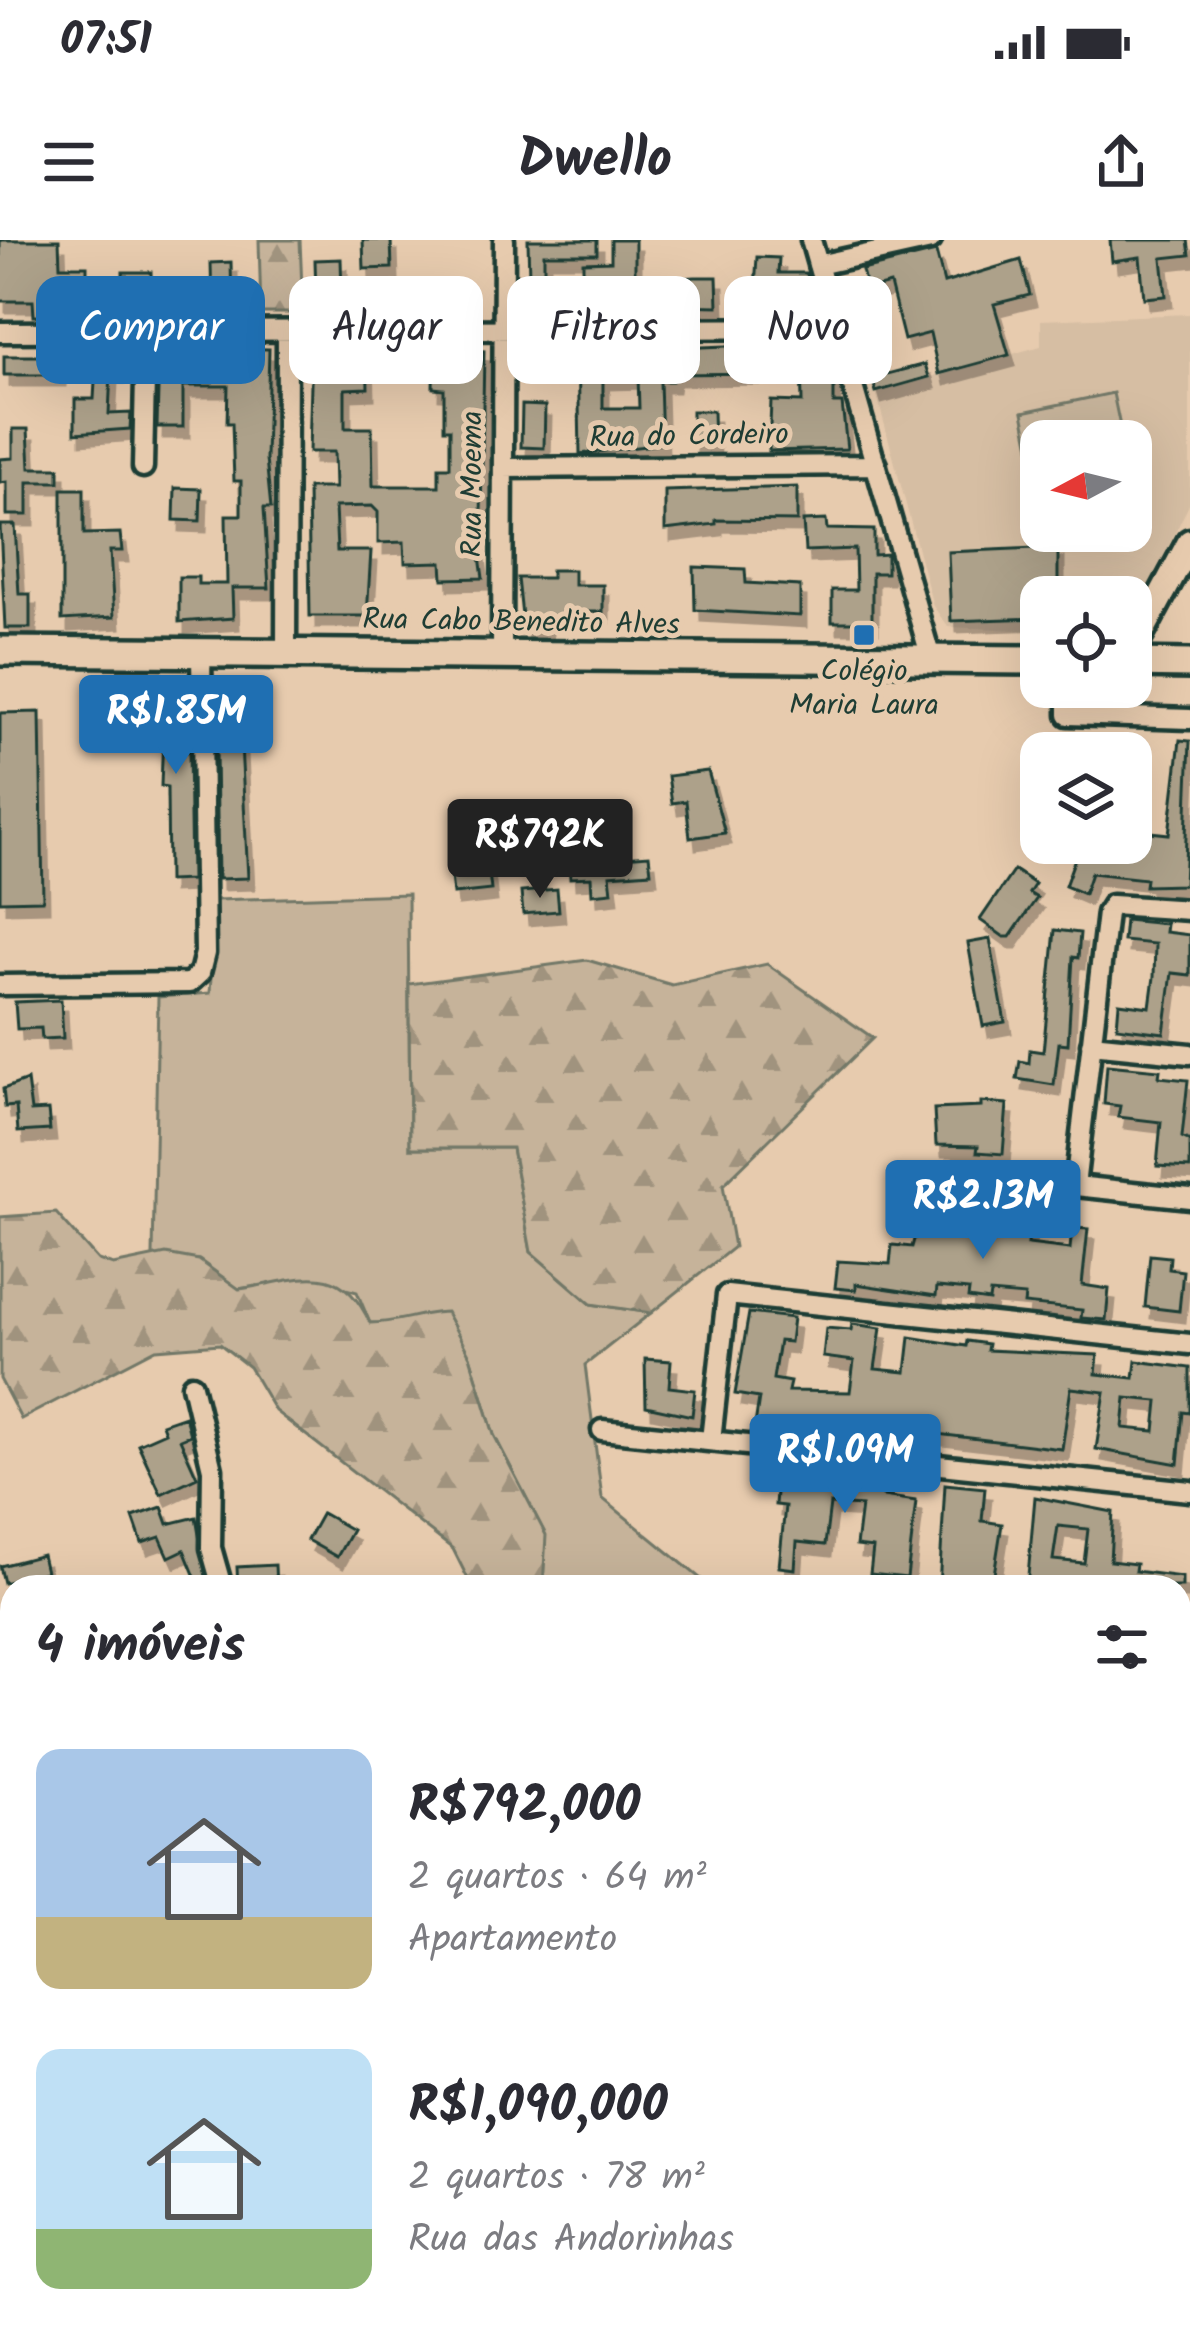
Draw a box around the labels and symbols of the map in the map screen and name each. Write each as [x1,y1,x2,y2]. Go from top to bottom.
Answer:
street label: Rua Moema [449,411,497,557]
street label: Rua do Cordeiro [589,411,789,463]
north arrow [1020,420,1152,552]
street label: Rua Cabo Benedito Alves [362,596,680,650]
marker: Colégio Maria Laura [851,622,877,648]
place label: Colégio Maria Laura [789,648,939,730]
pin: R$1.85M [65,675,287,777]
pin: R$792K [442,799,638,901]
pin: R$2.13M [872,1160,1094,1262]
pin: R$1.09M [734,1414,956,1516]

